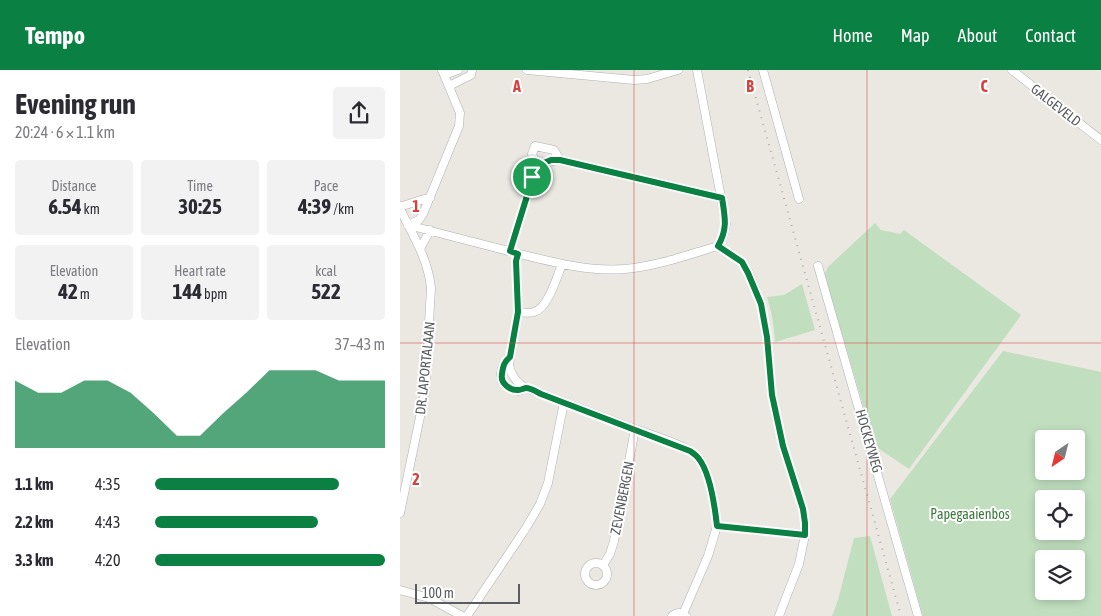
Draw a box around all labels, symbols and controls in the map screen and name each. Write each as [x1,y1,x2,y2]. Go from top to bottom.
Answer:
text: Tempo [25,22,85,49]
text: Home [833,25,873,46]
text: Map [901,25,930,46]
text: About [958,25,997,46]
text: Contact [1025,25,1076,46]
text: A [512,77,521,95]
text: B [746,77,754,95]
text: C [980,77,988,95]
street label: GALGEVELD [1028,81,1084,130]
button: share [333,87,385,139]
text: Evening run [15,88,136,120]
text: 20:24 · 6 × 1.1 km [15,123,115,141]
pin [511,156,553,198]
icon: arrive [518,163,546,191]
text: Distance [52,178,96,194]
text: Time [187,178,213,194]
text: Pace [314,178,338,194]
text: 6.54 [48,194,82,218]
text: 30:25 [178,194,222,218]
text: 4:39 [298,194,331,218]
text: 1 [412,197,420,215]
text: km [82,201,100,217]
text: /km [331,201,354,217]
text: Elevation [50,263,98,279]
text: Heart rate [174,263,226,279]
text: kcal [315,263,337,279]
text: 42 [58,279,78,303]
text: 144 [173,279,202,303]
text: 522 [311,279,341,303]
text: m [78,286,90,302]
text: bpm [202,286,227,302]
street label: DR. LAPORTALAAN [412,321,438,415]
text: Elevation [15,335,70,353]
text: 37–43 m [335,335,385,353]
street label: HOCKEYWEG [852,407,886,475]
north arrow [1035,430,1085,480]
map controls [1035,430,1085,600]
street label: ZEVENBERGEN [607,460,637,536]
text: 2 [412,470,420,488]
text: 1.1 km [15,475,54,493]
text: 4:35 [95,475,120,493]
button: locate [1035,490,1085,540]
park label: Papegaaienbos [930,506,1010,522]
text: 2.2 km [15,513,54,531]
text: 4:43 [95,513,120,531]
button: layers [1035,550,1085,600]
text: 3.3 km [15,551,54,569]
text: 4:20 [95,551,120,569]
scale bar [415,581,520,604]
text: 100 m [422,585,454,601]

